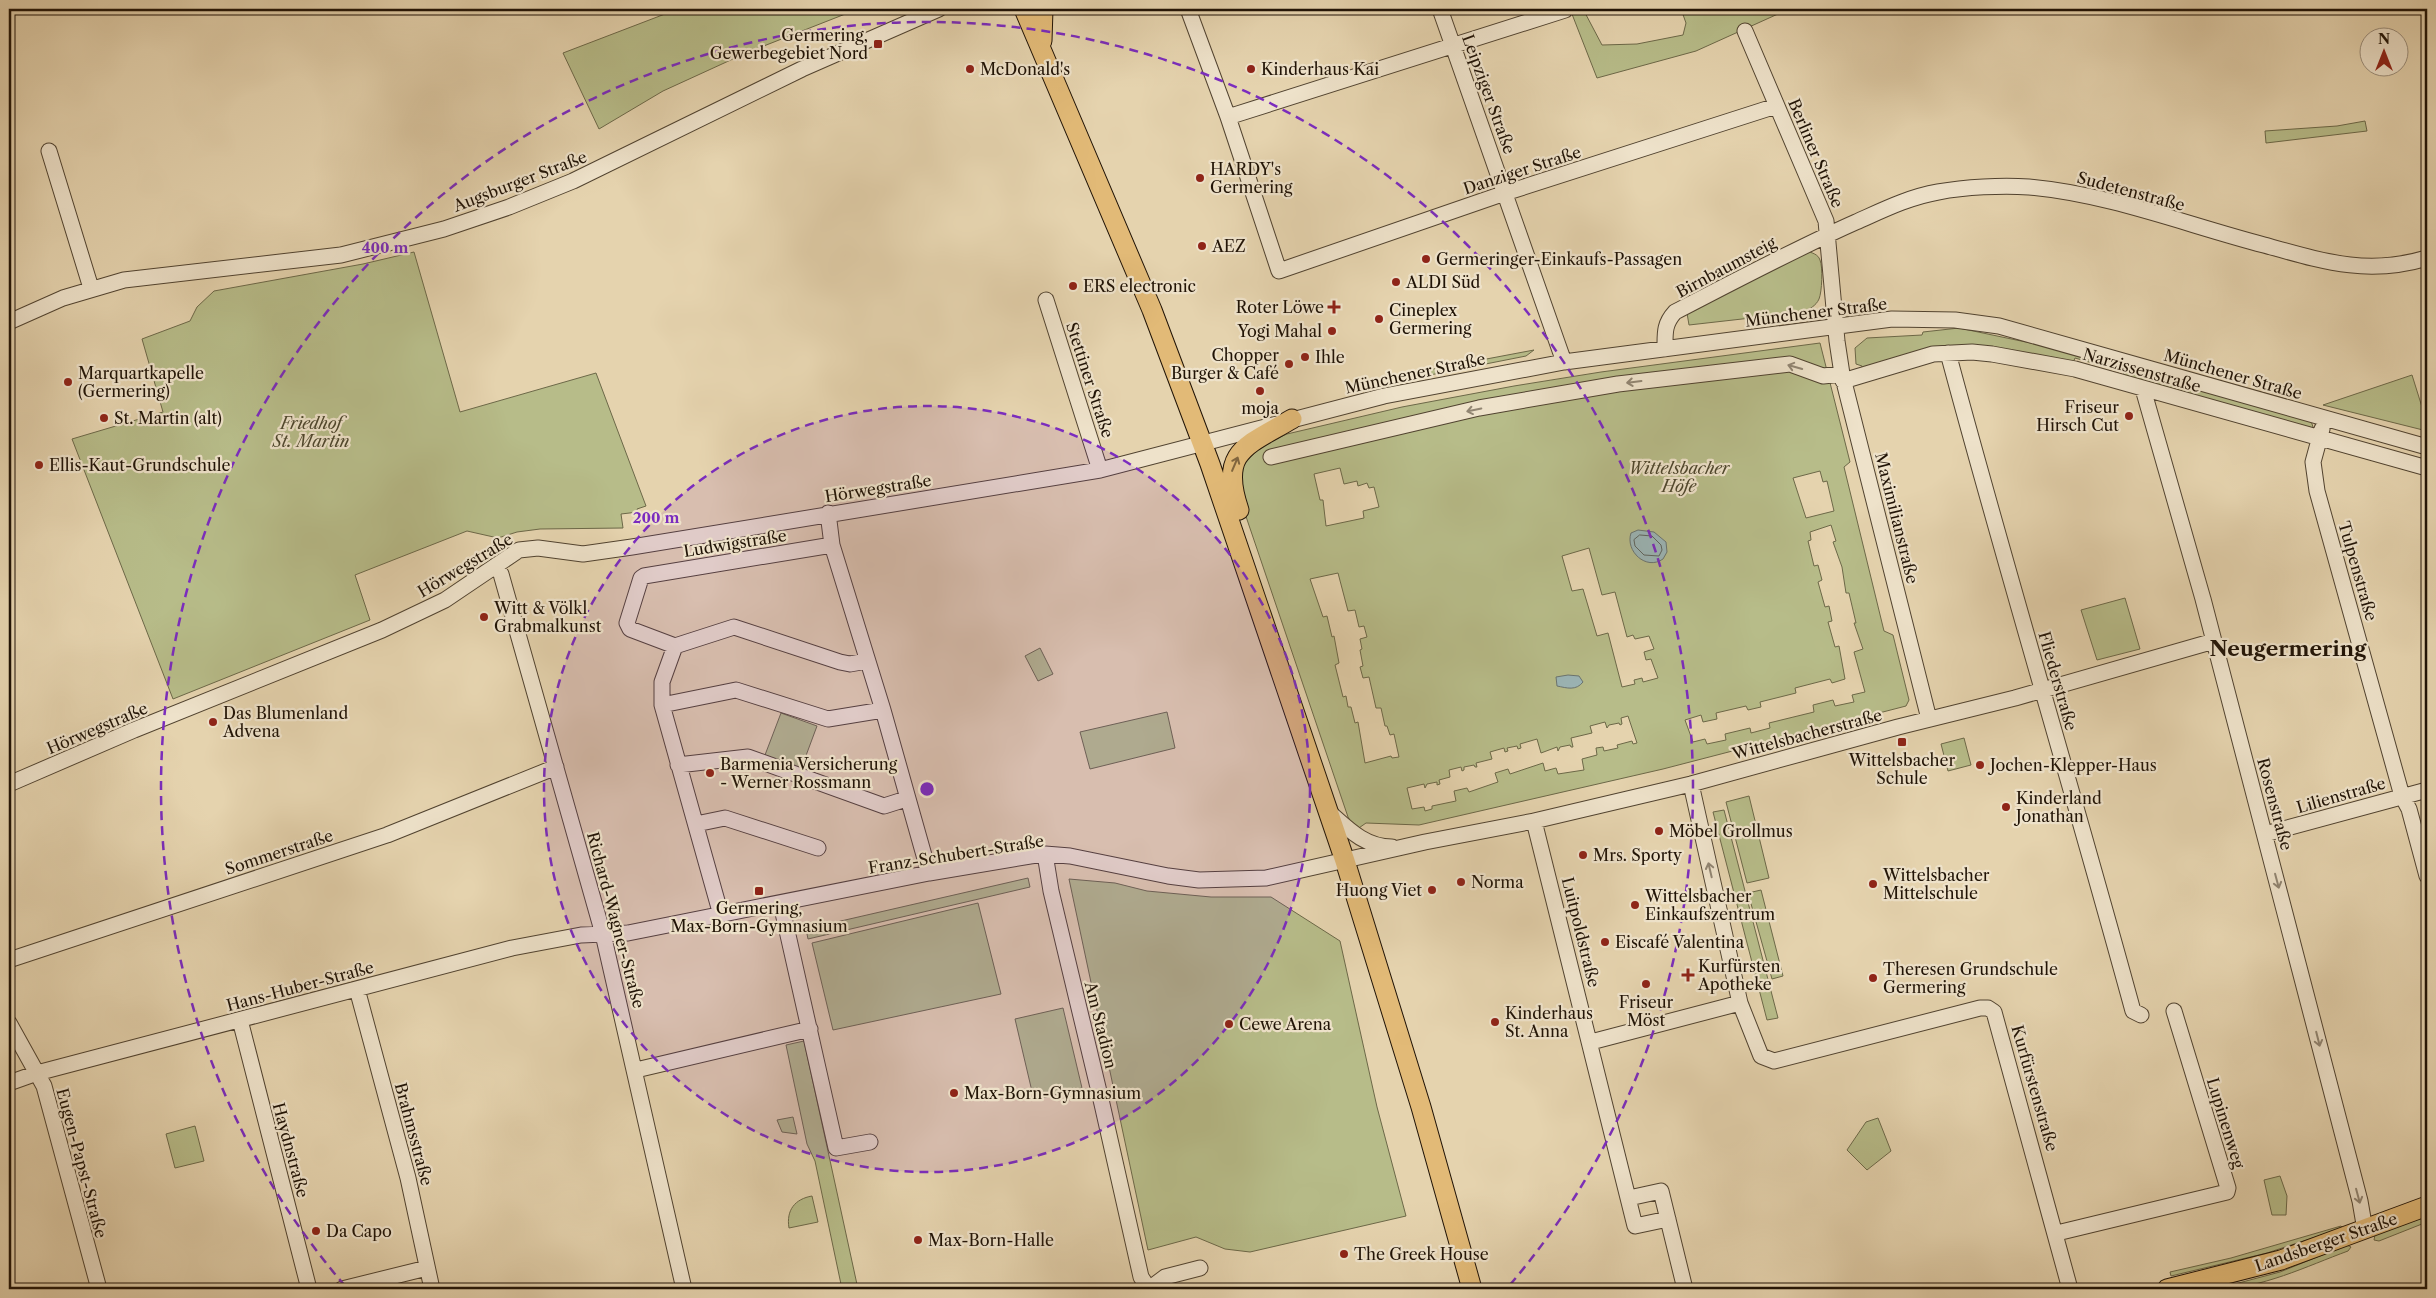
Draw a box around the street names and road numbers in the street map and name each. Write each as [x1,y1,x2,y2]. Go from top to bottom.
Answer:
street label: Leipziger Straße [1458,32,1520,157]
street label: Berliner Straße [1784,95,1848,211]
street label: Danziger Straße [1460,141,1584,199]
street label: Augsburger Straße [449,146,590,216]
street label: Sudetenstraße [2075,167,2187,215]
street label: Birnbaumsteig [1673,232,1780,302]
street label: Münchener Straße [1744,293,1888,331]
street label: Stettiner Straße [1062,320,1118,440]
street label: Narzissenstraße [2081,344,2203,396]
street label: Münchener Straße [2162,345,2305,403]
street label: Münchener Straße [1343,348,1487,398]
street label: Maximilianstraße [1871,450,1923,586]
street label: Hörwegstraße [823,470,933,506]
street label: Tulpenstraße [2334,519,2382,623]
street label: Ludwigstraße [682,525,788,561]
street label: Hörwegstraße [414,529,516,601]
street label: Fliederstraße [2034,629,2082,733]
street label: Hörwegstraße [43,698,151,758]
street label: Wittelsbacherstraße [1729,704,1884,764]
street label: Rosenstraße [2253,756,2297,853]
street label: Lilienstraße [2294,773,2388,817]
street label: Sommerstraße [222,825,336,879]
street label: Richard-Wagner-Straße [583,829,649,1011]
street label: Franz-Schubert-Straße [867,830,1045,878]
street label: Luitpoldstraße [1558,875,1604,989]
street label: Hans-Huber-Straße [224,957,376,1015]
street label: Am Stadion [1080,978,1121,1071]
street label: Kurfürstenstraße [2007,1023,2063,1153]
street label: Lupinenweg [2203,1075,2249,1171]
street label: Brahmsstraße [391,1080,437,1188]
street label: Eugen-Papst-Straße [52,1086,112,1240]
street label: Haydnstraße [269,1100,313,1200]
street label: Landsberger Straße [2252,1208,2400,1276]

